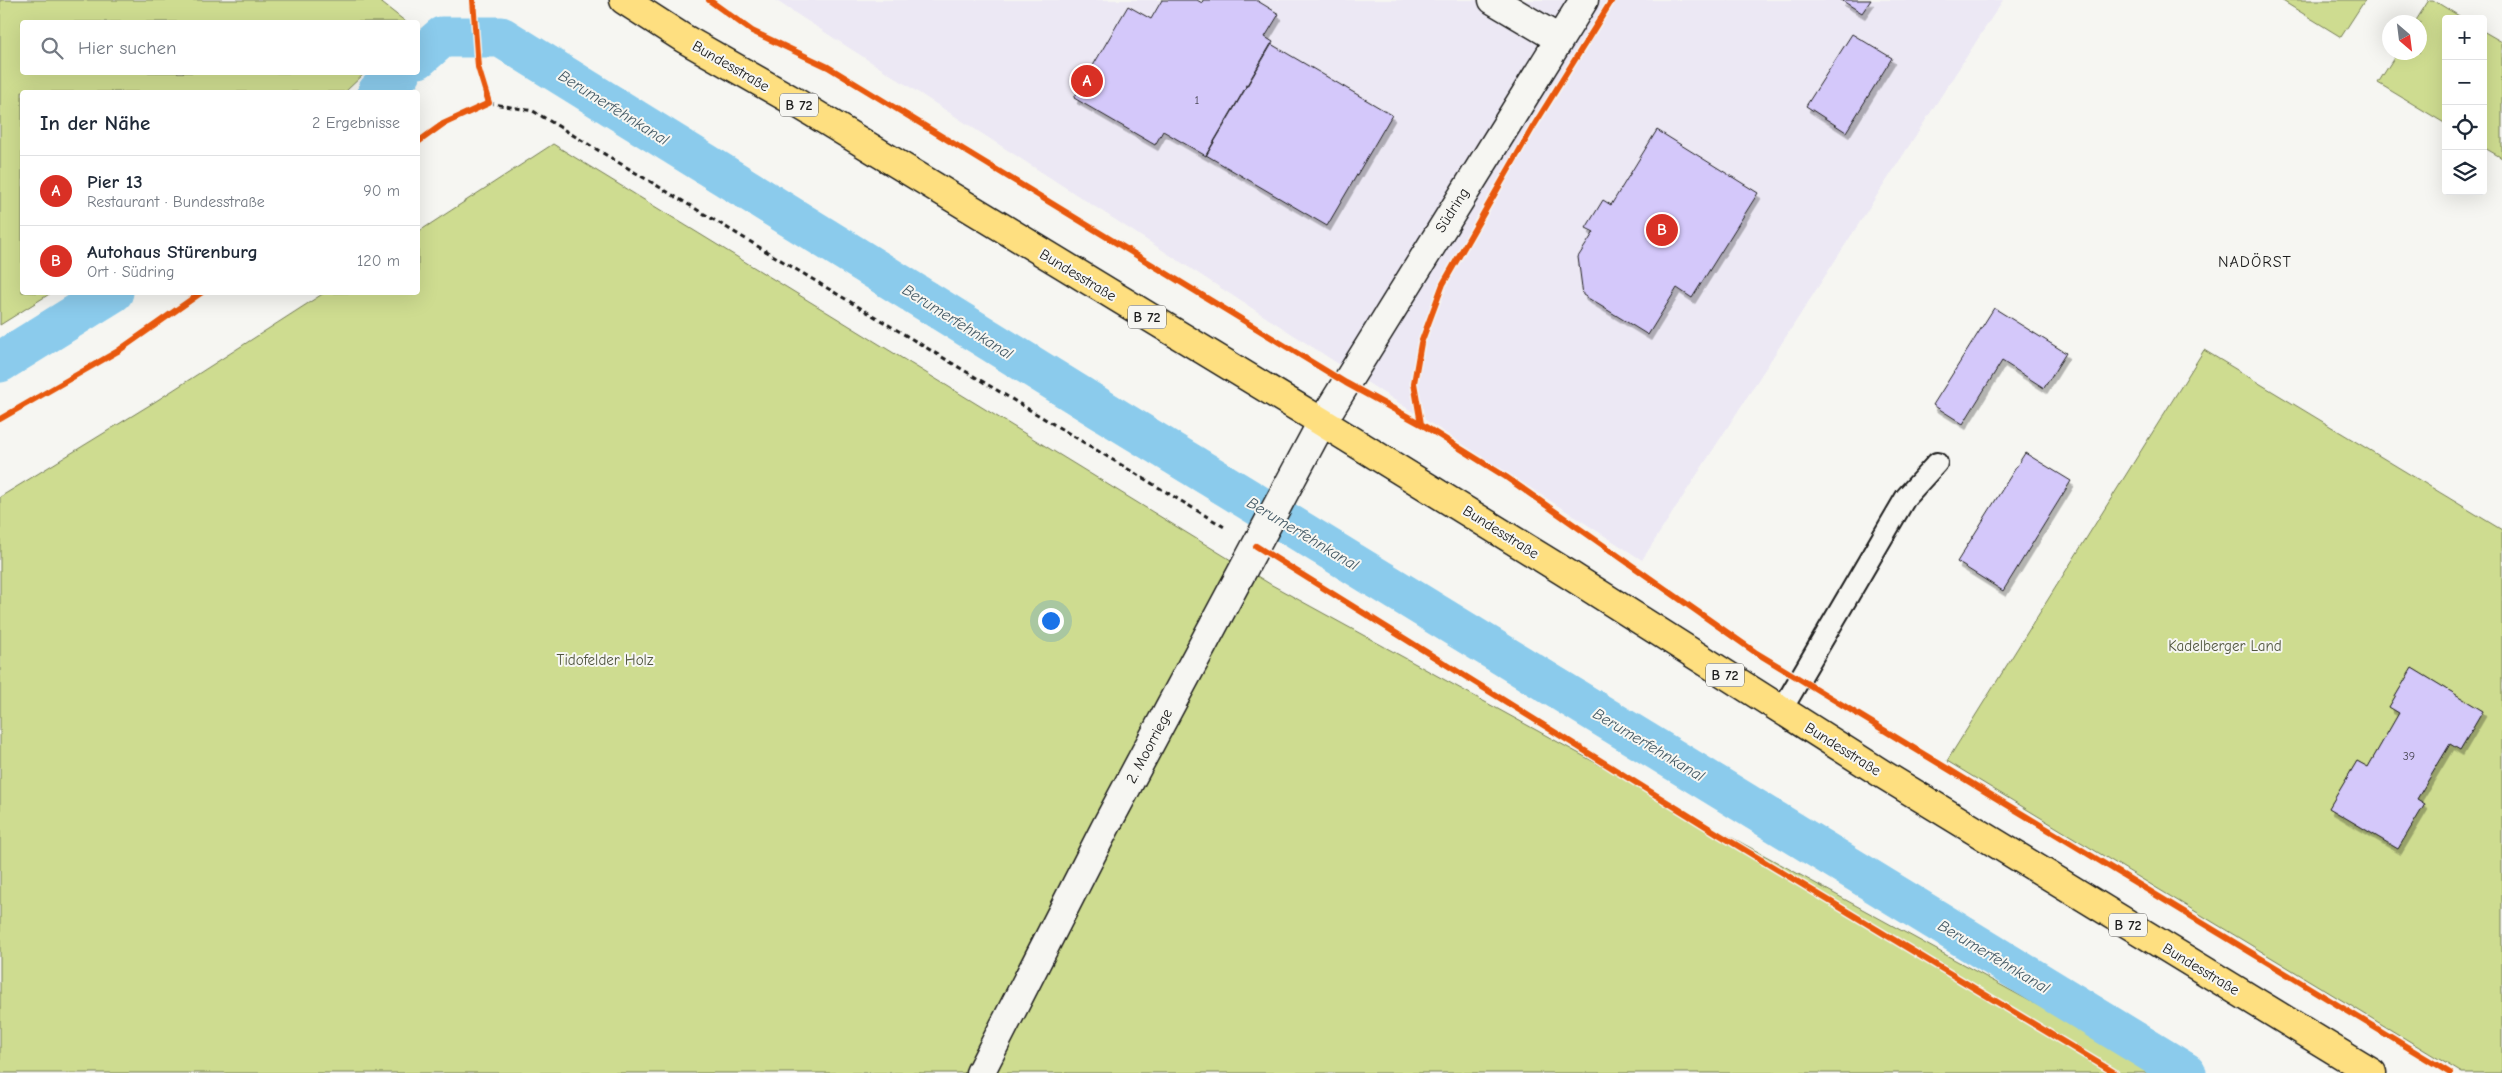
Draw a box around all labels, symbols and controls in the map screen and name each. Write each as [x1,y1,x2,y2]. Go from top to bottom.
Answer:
north arrow [2382,15,2427,60]
map controls [2442,15,2487,195]
button: + [2442,15,2487,60]
search box [20,20,420,75]
icon: search [38,34,66,62]
text: Hier suchen [78,37,176,59]
street label: Bundesstraße [689,37,773,96]
button: − [2442,60,2487,105]
pin: A [1071,62,1103,100]
water label: Berumerfehnkanal [555,67,672,149]
house number: 1 [1195,93,1200,107]
road number: B 72 [780,94,818,116]
button: locate [2442,105,2487,150]
text: In der Nähe [40,111,150,135]
text: 2 Ergebnisse [312,114,400,132]
button: layers [2442,150,2487,195]
text: Pier 13 [87,171,143,193]
text: A [52,182,60,200]
text: 90 m [363,182,400,200]
street label: Südring [1431,184,1473,236]
text: Restaurant · Bundesstraße [87,193,265,211]
pin: B [1646,211,1678,249]
text: Autohaus Stürenburg [87,241,258,263]
street label: Bundesstraße [1036,245,1120,305]
text: B [51,252,61,270]
text: 120 m [357,252,400,270]
district label: NADÖRST [2218,253,2292,271]
text: Ort · Südring [87,263,175,281]
water label: Berumerfehnkanal [899,281,1016,363]
road number: B 72 [1128,306,1166,328]
water label: Berumerfehnkanal [1244,494,1362,574]
street label: Bundesstraße [1460,501,1543,563]
your location [1038,608,1064,634]
park label: Kadelberger Land [2168,637,2282,655]
park label: Tidofelder Holz [557,651,654,669]
road number: B 72 [1706,664,1744,686]
street label: 2. Moorriege [1122,705,1176,786]
water label: Berumerfehnkanal [1590,705,1708,785]
street label: Bundesstraße [1802,718,1885,780]
house number: 39 [2403,749,2415,763]
road number: B 72 [2109,914,2147,936]
water label: Berumerfehnkanal [1935,917,2053,997]
street label: Bundesstraße [2159,939,2243,999]

